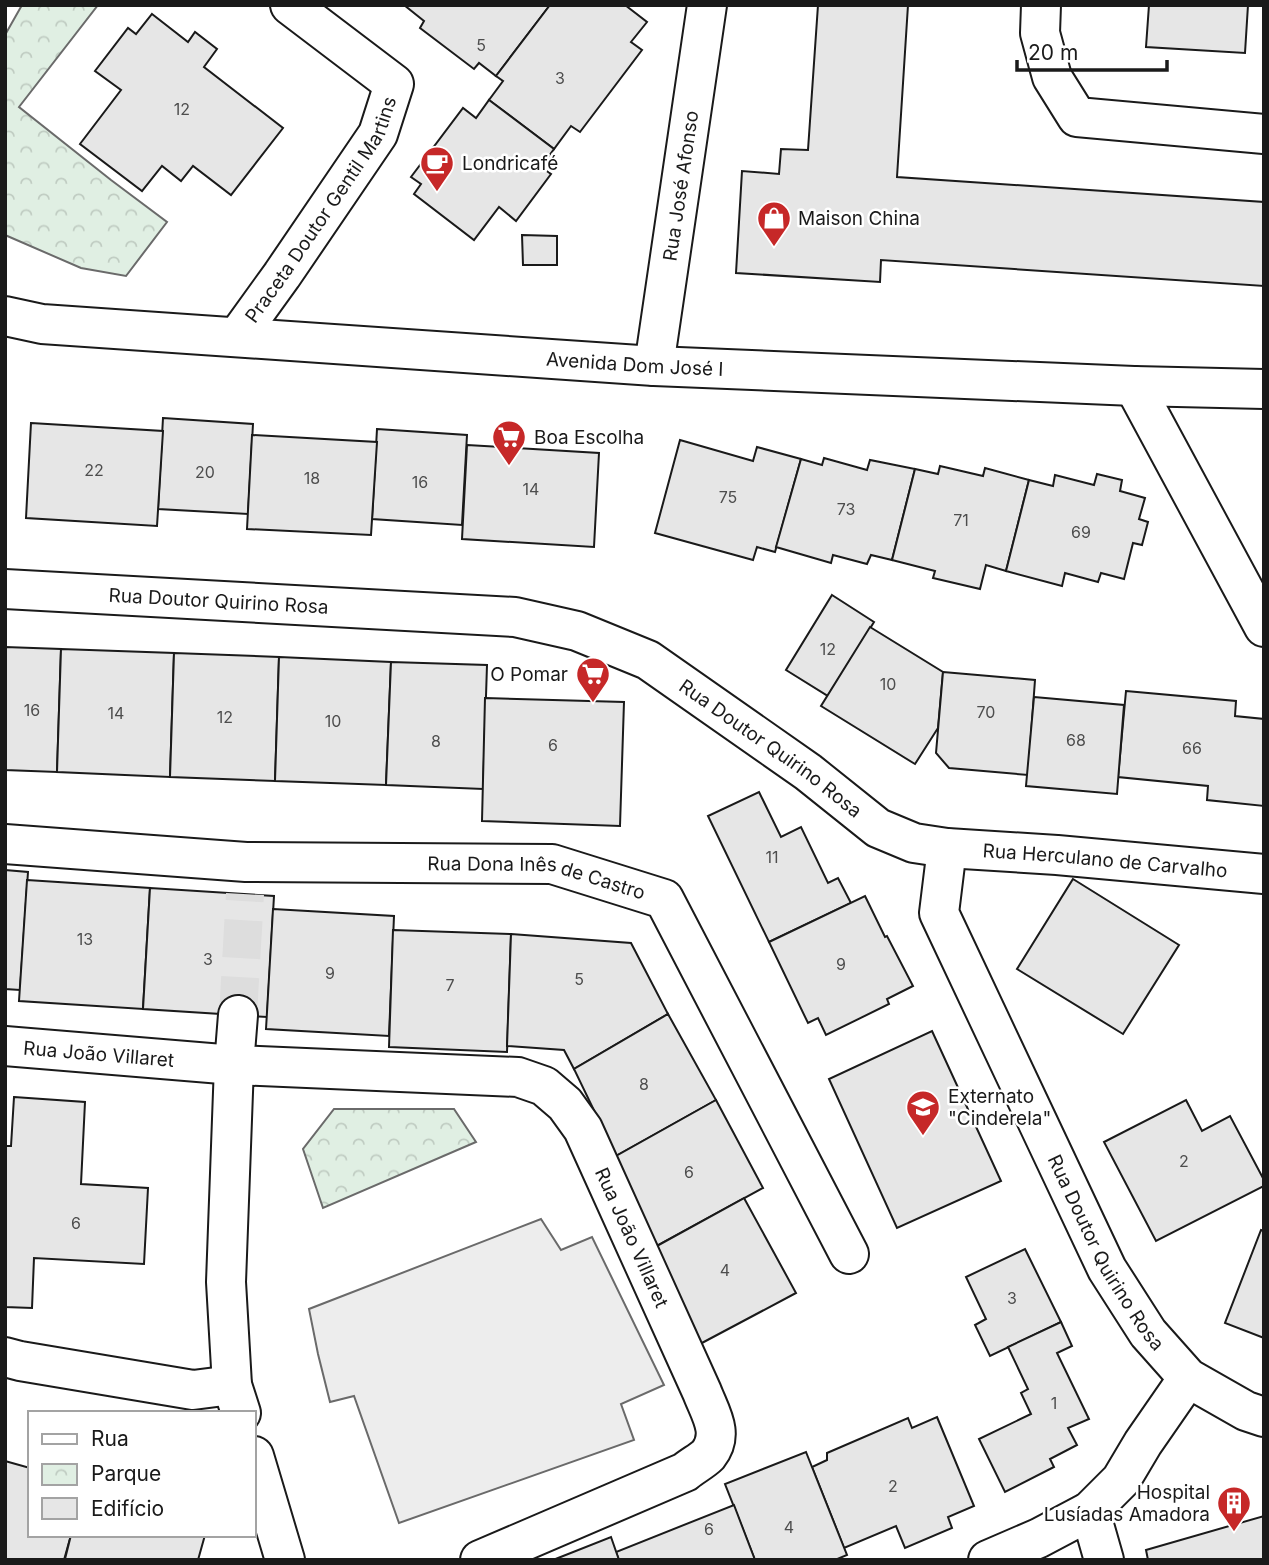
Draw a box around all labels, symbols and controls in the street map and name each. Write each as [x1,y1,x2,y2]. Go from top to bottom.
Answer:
scale bar [1017,28,1168,72]
house number: 5 [476,35,486,55]
text: 20 m [1028,40,1078,65]
house number: 3 [555,68,565,88]
street label: Praceta Doutor Gentil Martins [240,94,401,327]
house number: 12 [174,99,190,119]
street label: Rua José Afonso [658,109,703,263]
cafe icon: Londricafé [418,144,456,193]
place label: Londricafé [462,152,558,175]
shop icon: Maison China [755,199,793,248]
place label: Maison China [798,207,920,230]
street label: Avenida Dom José I [545,347,724,380]
supermarket icon: Boa Escolha [490,418,528,467]
place label: Boa Escolha [534,426,644,449]
house number: 22 [84,460,104,480]
house number: 20 [195,462,215,482]
house number: 18 [304,468,320,488]
house number: 16 [412,472,428,492]
house number: 14 [523,479,539,499]
house number: 75 [719,487,737,507]
house number: 73 [837,499,855,519]
house number: 71 [953,510,969,530]
house number: 69 [1071,522,1091,542]
street label: Rua Doutor Quirino Rosa [108,583,329,618]
house number: 12 [820,639,836,659]
supermarket icon: O Pomar [574,655,612,704]
place label: O Pomar [490,663,568,686]
street label: Rua Doutor Quirino Rosa [675,674,867,822]
house number: 10 [880,674,896,694]
house number: 16 [24,700,40,720]
house number: 70 [977,702,995,722]
house number: 14 [108,703,124,723]
house number: 12 [217,707,233,727]
house number: 10 [325,711,341,731]
house number: 68 [1066,730,1086,750]
house number: 8 [431,731,441,751]
house number: 6 [548,735,558,755]
house number: 66 [1182,738,1202,758]
street label: Rua Herculano de Carvalho [982,839,1229,882]
house number: 11 [765,847,779,867]
street label: Rua Dona Inês de Castro [427,852,648,904]
house number: 13 [77,929,93,949]
house number: 3 [203,949,213,969]
house number: 9 [836,954,846,974]
house number: 9 [325,963,335,983]
house number: 5 [574,969,584,989]
house number: 7 [445,975,455,995]
street label: Rua João Villaret [22,1036,175,1071]
house number: 8 [639,1074,649,1094]
place label: Externato "Cinderela" [948,1085,1051,1130]
school or university icon: Externato "Cinderela" [904,1088,942,1137]
street label: Rua Doutor Quirino Rosa [1043,1151,1169,1355]
house number: 2 [1179,1151,1189,1171]
house number: 6 [684,1162,694,1182]
street label: Rua João Villaret [590,1164,674,1311]
house number: 6 [71,1213,81,1233]
house number: 4 [720,1260,730,1280]
house number: 3 [1007,1288,1017,1308]
house number: 1 [1051,1393,1057,1413]
legend [28,1411,256,1537]
text: Rua [91,1426,129,1451]
text: Parque [91,1461,161,1486]
house number: 2 [888,1476,898,1496]
place label: Hospital Lusíadas Amadora [1044,1481,1210,1526]
building icon: Hospital Lusíadas Amadora [1215,1484,1253,1533]
text: Edifício [91,1496,164,1521]
house number: 4 [784,1517,794,1537]
house number: 6 [704,1519,714,1539]

